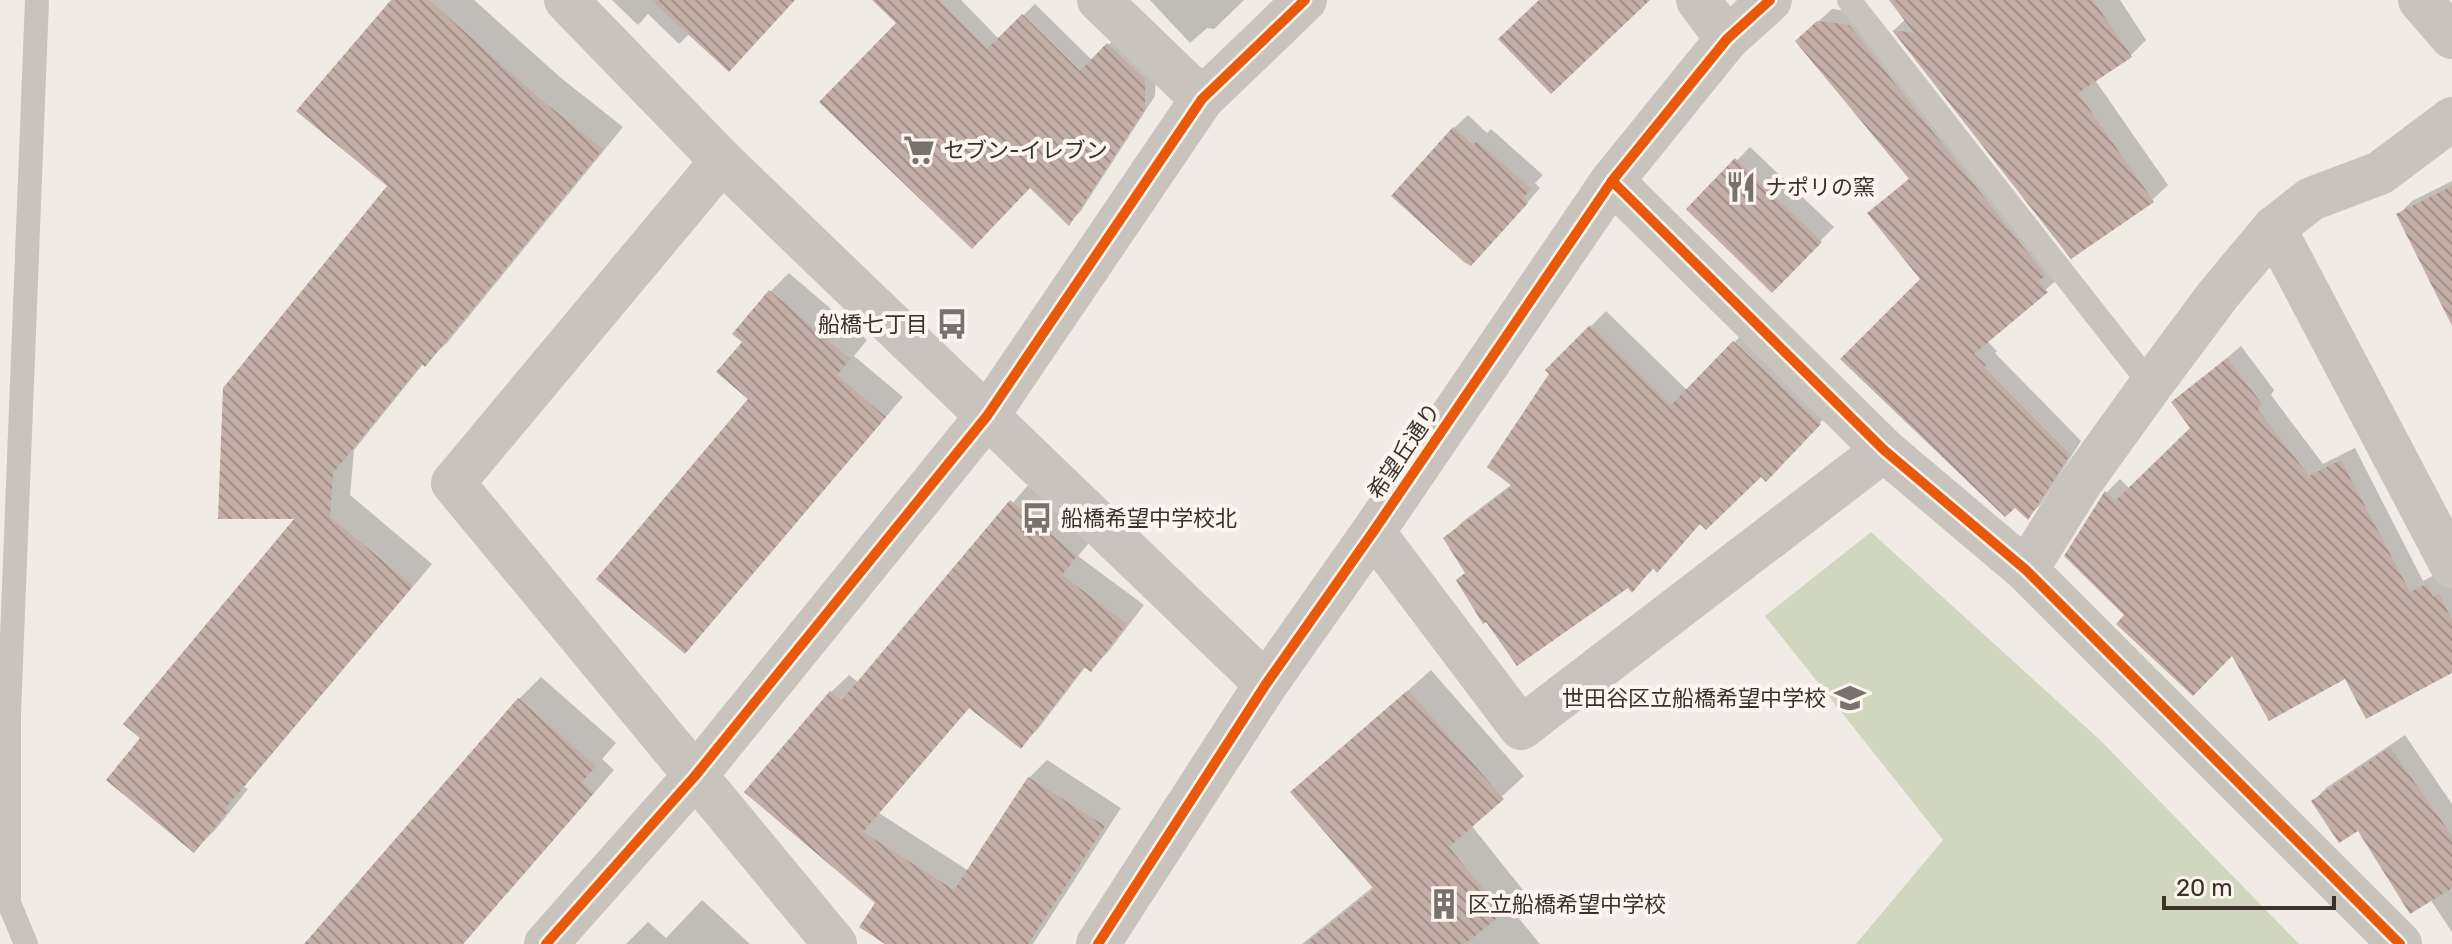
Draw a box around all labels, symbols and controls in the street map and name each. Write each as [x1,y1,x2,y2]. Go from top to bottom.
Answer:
supermarket icon: セブン-イレブン [902,133,936,167]
place label: セブン-イレブン [943,137,1108,164]
restaurant icon: ナポリの窯 [1724,170,1758,204]
place label: ナポリの窯 [1765,174,1875,201]
bus stop icon: 船橋七丁目 [935,307,969,341]
place label: 船橋七丁目 [818,311,928,338]
street label: 希望丘通り [1362,398,1446,504]
bus stop icon: 船橋希望中学校北 [1020,501,1054,535]
place label: 船橋希望中学校北 [1061,505,1237,532]
school or university icon: 世田谷区立船橋希望中学校 [1833,681,1867,715]
place label: 世田谷区立船橋希望中学校 [1562,685,1826,712]
scale bar [2164,860,2334,910]
text: 20 m [2176,874,2233,902]
building icon: 区立船橋希望中学校 [1427,887,1461,921]
place label: 区立船橋希望中学校 [1468,891,1666,918]

